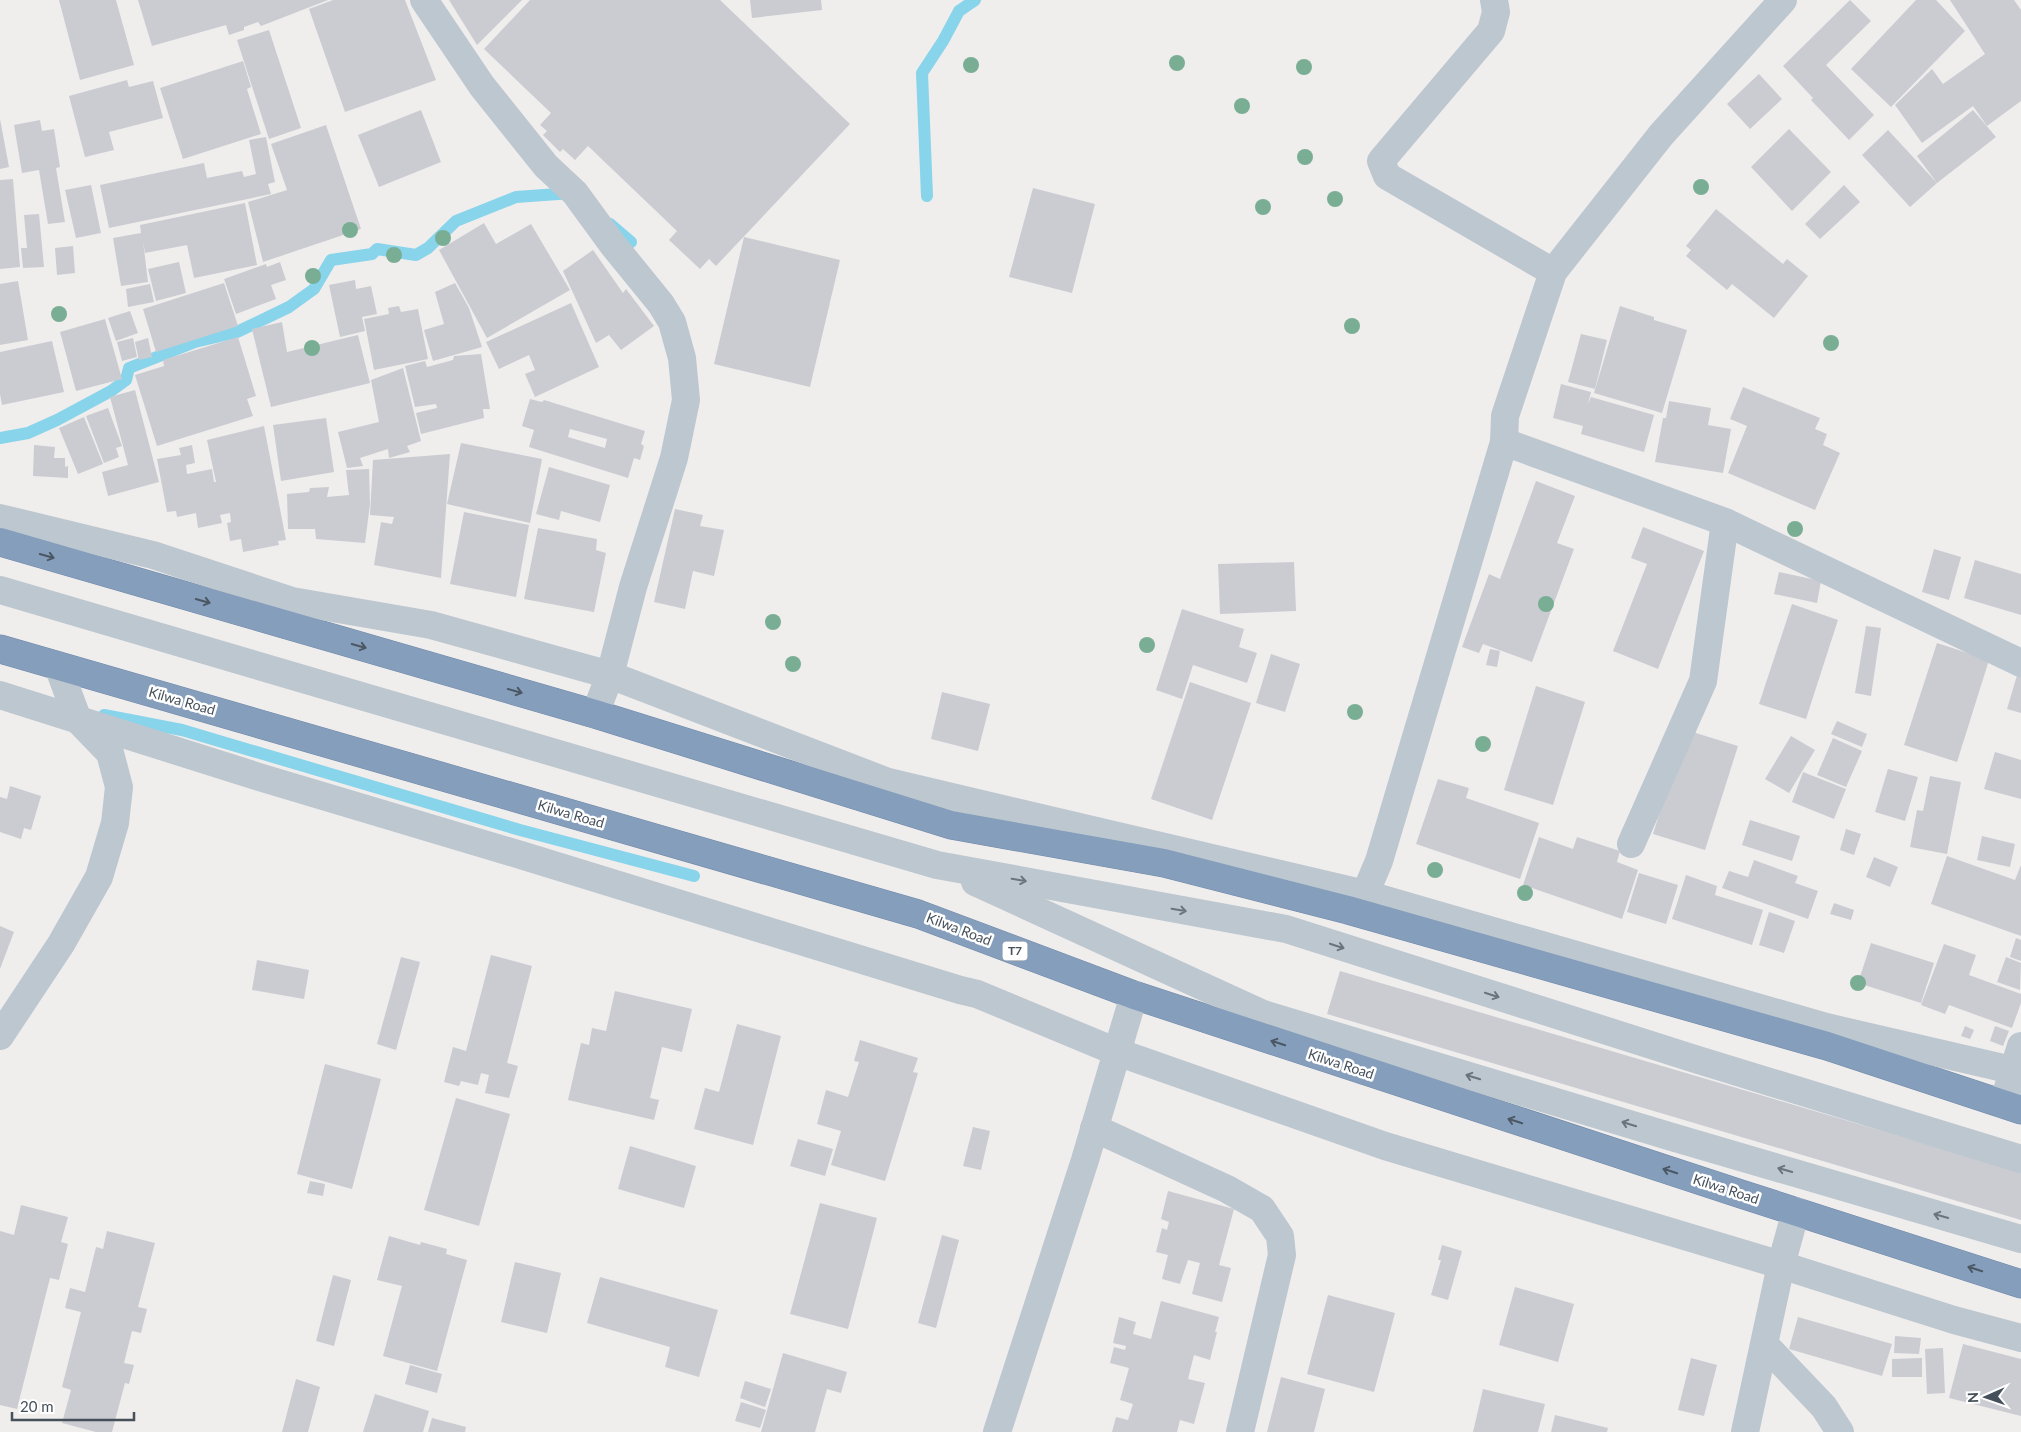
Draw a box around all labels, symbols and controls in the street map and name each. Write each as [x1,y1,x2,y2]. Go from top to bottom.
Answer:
one-way arrow [38,552,54,561]
one-way arrow [195,597,211,606]
one-way arrow [351,642,367,651]
street label: Kilwa Road [147,683,217,718]
one-way arrow [507,687,523,696]
street label: Kilwa Road [536,796,606,831]
one-way arrow [1011,876,1027,886]
one-way arrow [1171,905,1187,915]
street label: Kilwa Road [924,908,994,949]
road number: T7 [1002,941,1028,960]
one-way arrow [1329,941,1345,951]
one-way arrow [1484,991,1500,1000]
one-way arrow [1270,1038,1286,1047]
street label: Kilwa Road [1306,1045,1376,1082]
one-way arrow [1466,1072,1482,1082]
one-way arrow [1508,1115,1524,1125]
one-way arrow [1621,1119,1637,1129]
one-way arrow [1777,1165,1793,1175]
one-way arrow [1663,1166,1678,1175]
street label: Kilwa Road [1691,1170,1761,1207]
one-way arrow [1933,1210,1949,1220]
one-way arrow [1967,1263,1983,1273]
north arrow [1961,1372,2011,1422]
scale bar [12,1390,135,1422]
text: N [1964,1392,1981,1403]
text: 20 m [20,1397,54,1415]

